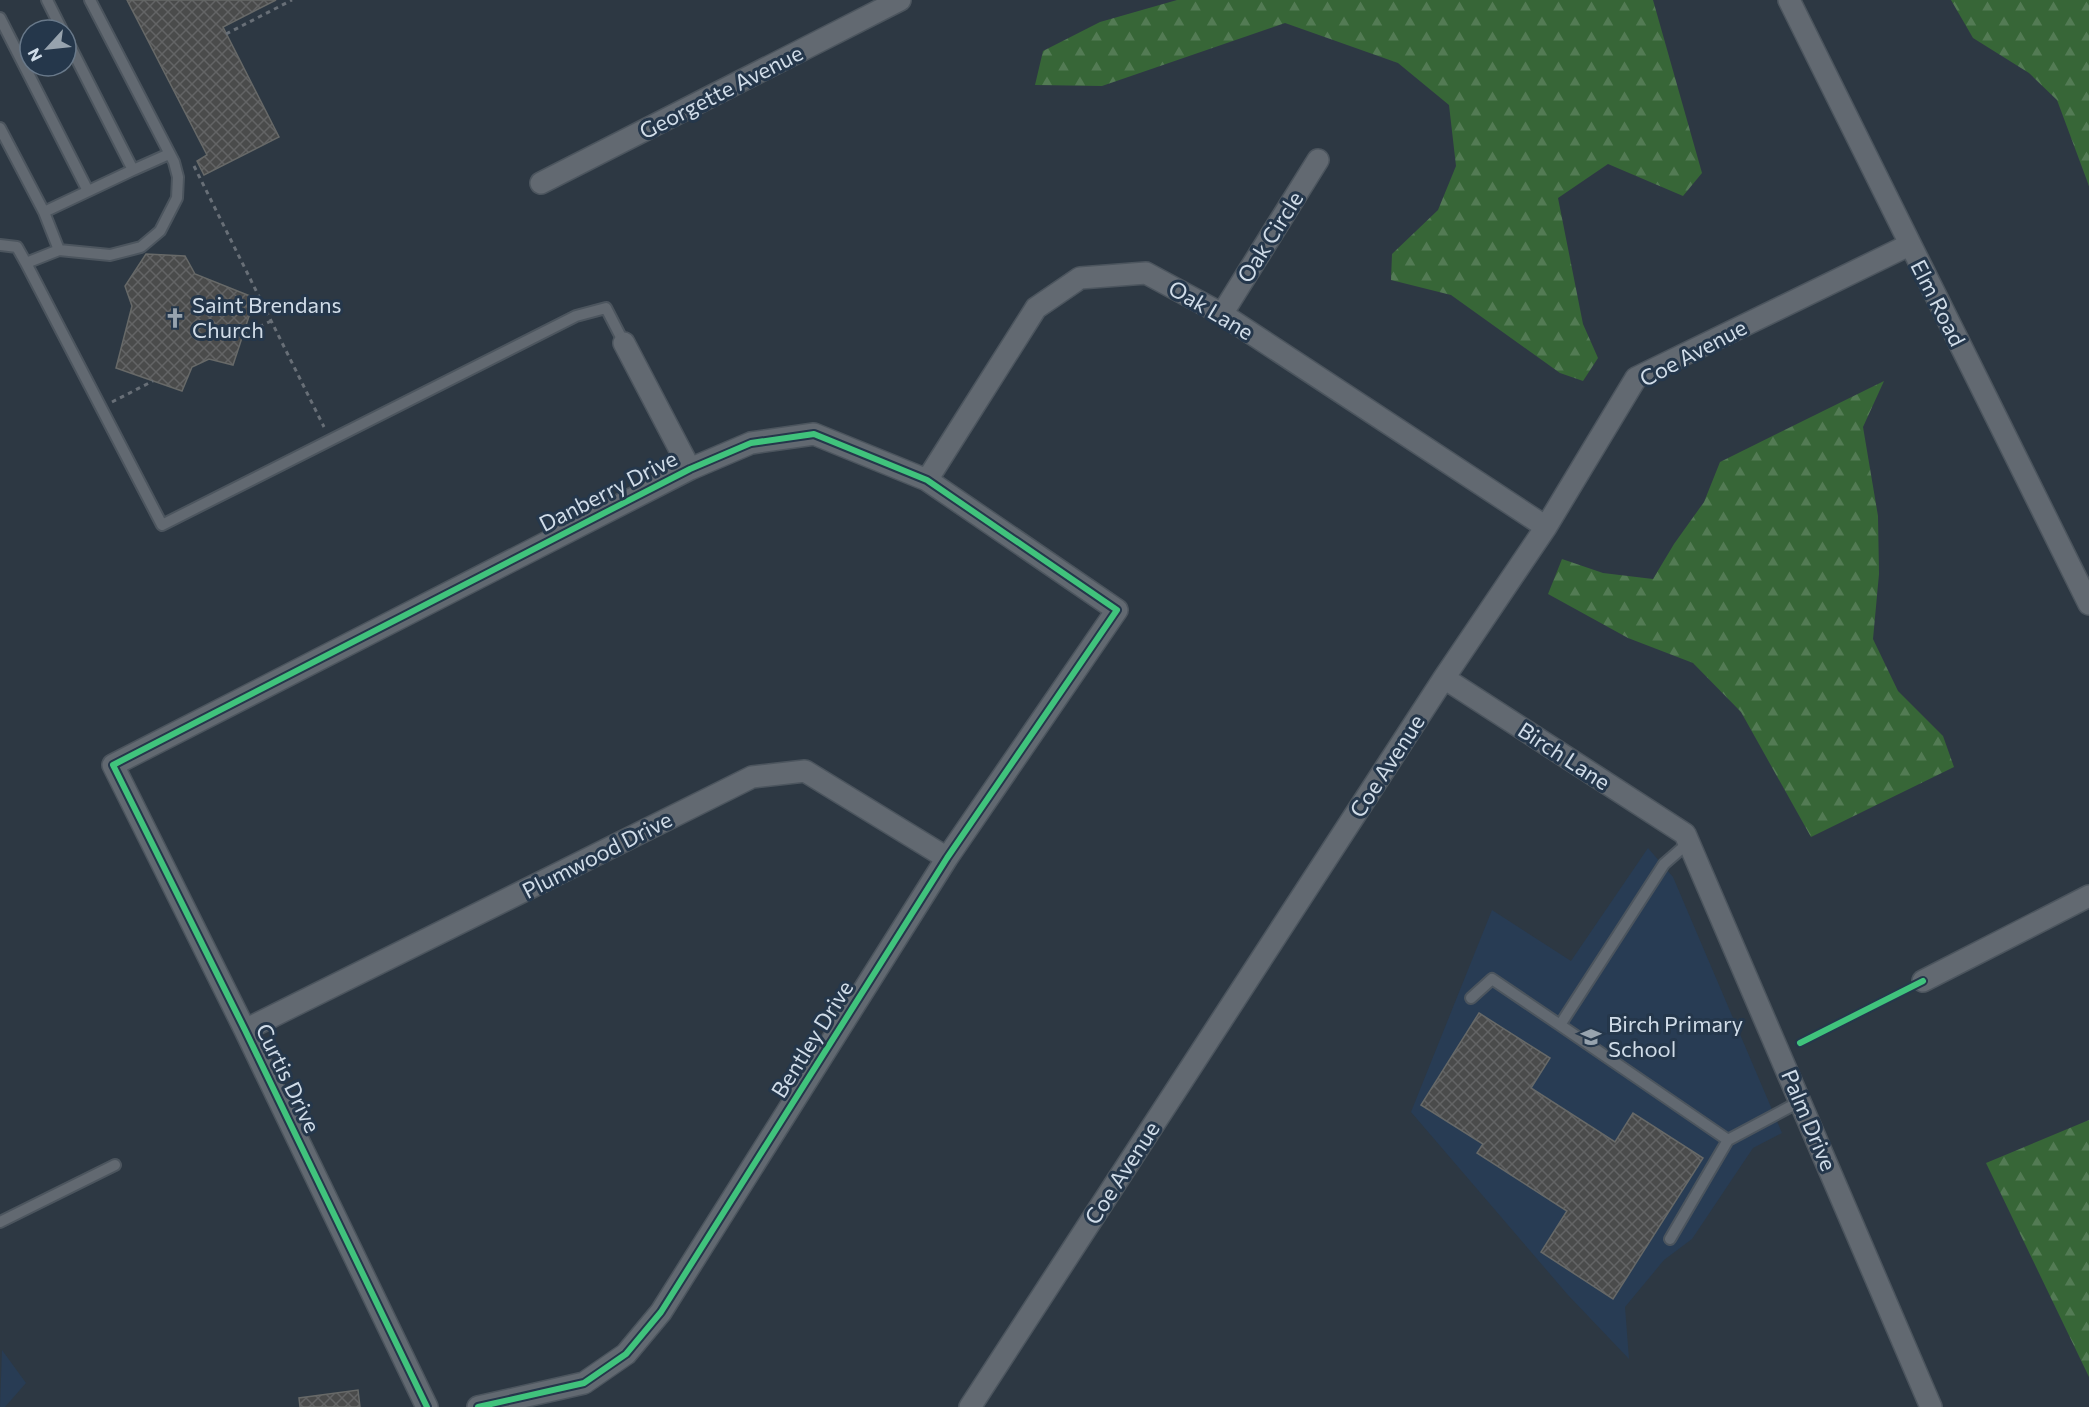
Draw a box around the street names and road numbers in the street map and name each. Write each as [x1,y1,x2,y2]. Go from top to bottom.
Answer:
street label: Georgette Avenue [635,39,807,144]
street label: Oak Circle [1231,186,1308,287]
street label: Elm Road [1905,255,1972,351]
street label: Oak Lane [1164,274,1258,345]
street label: Coe Avenue [1635,313,1751,392]
street label: Danberry Drive [534,444,681,537]
street label: Coe Avenue [1343,709,1430,822]
street label: Birch Lane [1513,716,1615,795]
street label: Plumwood Drive [517,805,676,904]
street label: Bentley Drive [765,975,858,1102]
street label: Curtis Drive [250,1019,326,1137]
street label: Palm Drive [1776,1065,1843,1175]
street label: Coe Avenue [1078,1116,1165,1229]

